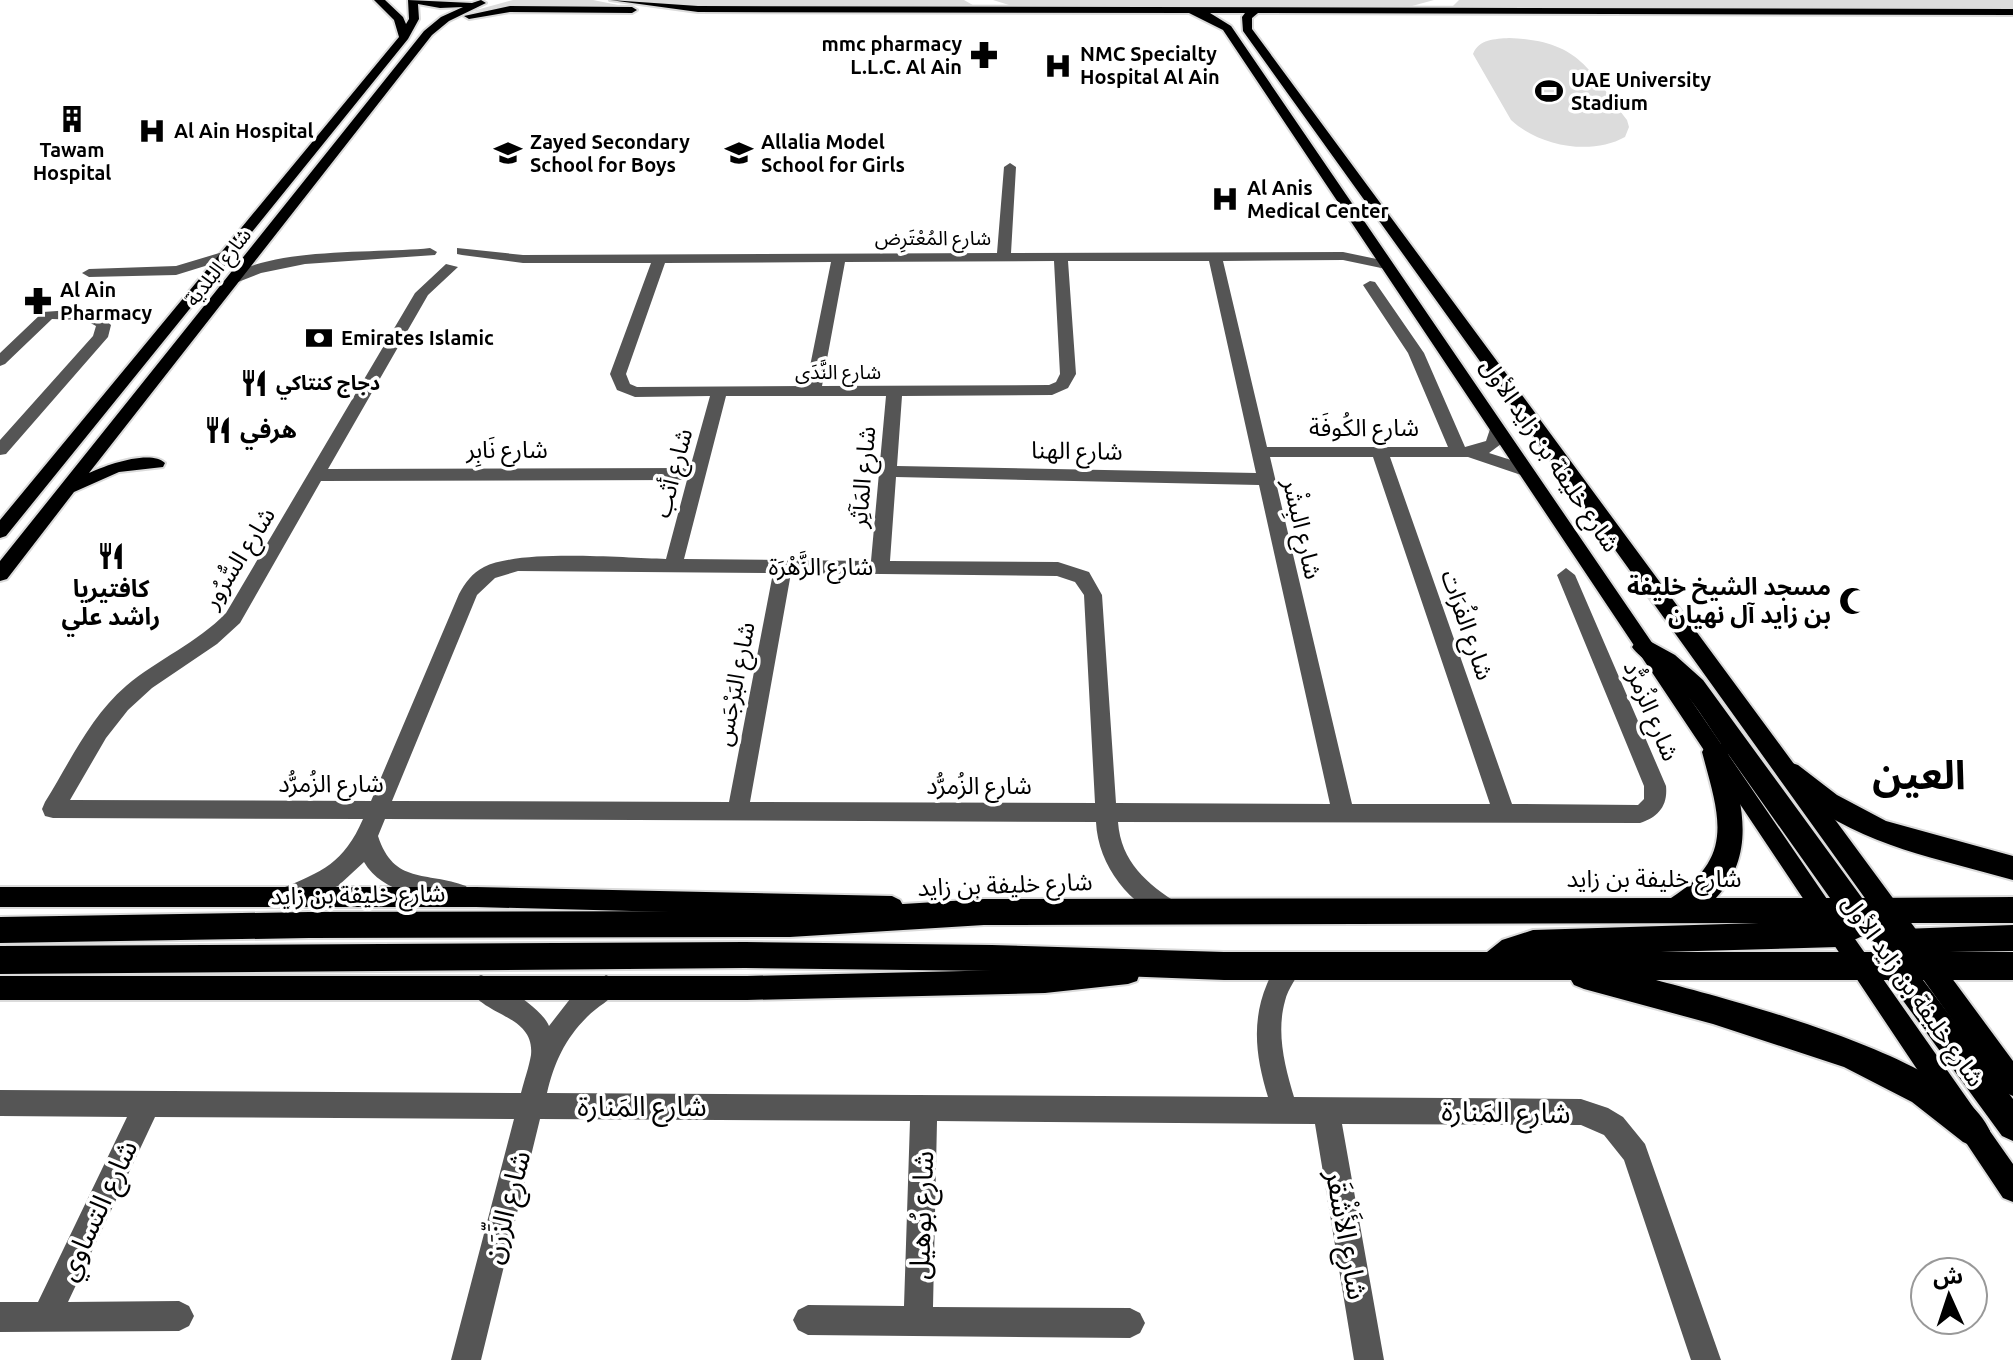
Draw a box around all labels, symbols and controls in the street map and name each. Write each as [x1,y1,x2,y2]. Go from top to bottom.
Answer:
place label: mmc pharmacy L.L.C. Al Ain [821,32,962,78]
pharmacy icon: mmc pharmacy L.L.C. Al Ain [969,40,999,70]
place label: NMC Specialty Hospital Al Ain [1080,42,1220,88]
hospital icon: NMC Specialty Hospital Al Ain [1043,51,1073,81]
place label: UAE University Stadium [1571,68,1711,114]
sports icon: UAE University Stadium [1534,76,1564,106]
building icon: Tawam Hospital [57,104,87,134]
hospital icon: Al Ain Hospital [137,116,167,146]
place label: Al Ain Hospital [174,119,314,142]
place label: Zayed Secondary School for Boys [530,130,690,176]
place label: Allalia Model School for Girls [761,130,905,176]
place label: Tawam Hospital [33,138,111,184]
school or university icon: Zayed Secondary School for Boys [493,138,523,168]
school or university icon: Allalia Model School for Girls [724,138,754,168]
place label: Al Anis Medical Center [1247,176,1390,222]
hospital icon: Al Anis Medical Center [1210,184,1240,214]
street label: شارع البلدية [180,223,258,313]
street label: شارع المُعْتَرِض [875,226,991,253]
place label: Al Ain Pharmacy [60,278,153,324]
pharmacy icon: Al Ain Pharmacy [23,286,53,316]
bank icon: Emirates Islamic [304,323,334,353]
place label: Emirates Islamic [341,326,494,349]
street label: شارع خليفة بن زايد الأول [1472,353,1625,559]
street label: شارع النَّدَى [795,359,881,387]
restaurant icon: دجاج كنتاكي [239,368,269,398]
place label: دجاج كنتاكي [276,371,380,400]
street label: شارع الكُوفَة [1309,411,1419,445]
restaurant icon: هرفي [203,415,233,445]
place label: هرفي [240,416,297,450]
street label: شارع أثب [646,425,701,522]
street label: شارع المَآثِر [845,425,884,530]
street label: شارع نَابِر [465,436,548,468]
street label: شارع الهنا [1031,436,1123,469]
street label: شارع البِشْر [1273,474,1330,583]
street label: شارع السُّرُور [196,502,284,616]
restaurant icon: كافتيريا راشد علي [96,541,126,571]
street label: شارع الزَّهْرَة [769,550,873,584]
street label: شارع الفُرَات [1432,565,1502,685]
place label: مسجد الشيخ خليفة بن زايد آل نهيان [1627,573,1831,629]
place label: كافتيريا راشد علي [62,575,160,637]
mosque icon: مسجد الشيخ خليفة بن زايد آل نهيان [1838,586,1868,616]
street label: شارع البَرْجَس [709,620,764,749]
street label: شارع الزُمرُّد [1615,656,1686,766]
district label: العين [1872,752,1966,798]
street label: شارع الزُمرُّد [278,769,384,801]
street label: شارع الزُمرُّد [926,771,1032,803]
street label: شارع خليفة بن زايد [1567,865,1741,896]
street label: شارع خليفة بن زايد [917,868,1093,905]
street label: شارع خليفة بن زايد [270,879,446,914]
street label: شارع خليفة بن زايد الأول [1834,890,1990,1094]
street label: شارع المَنارة [577,1090,707,1127]
street label: شارع المَنارة [1441,1095,1571,1134]
street label: شارع التساوي [51,1135,148,1288]
street label: شارع الزِّرَن [472,1146,541,1268]
street label: شارع بُوهيل [903,1150,944,1280]
street label: شارع الأَشْقَر [1315,1166,1378,1303]
north arrow [1909,1256,1989,1336]
text: ش [1932,1262,1964,1290]

